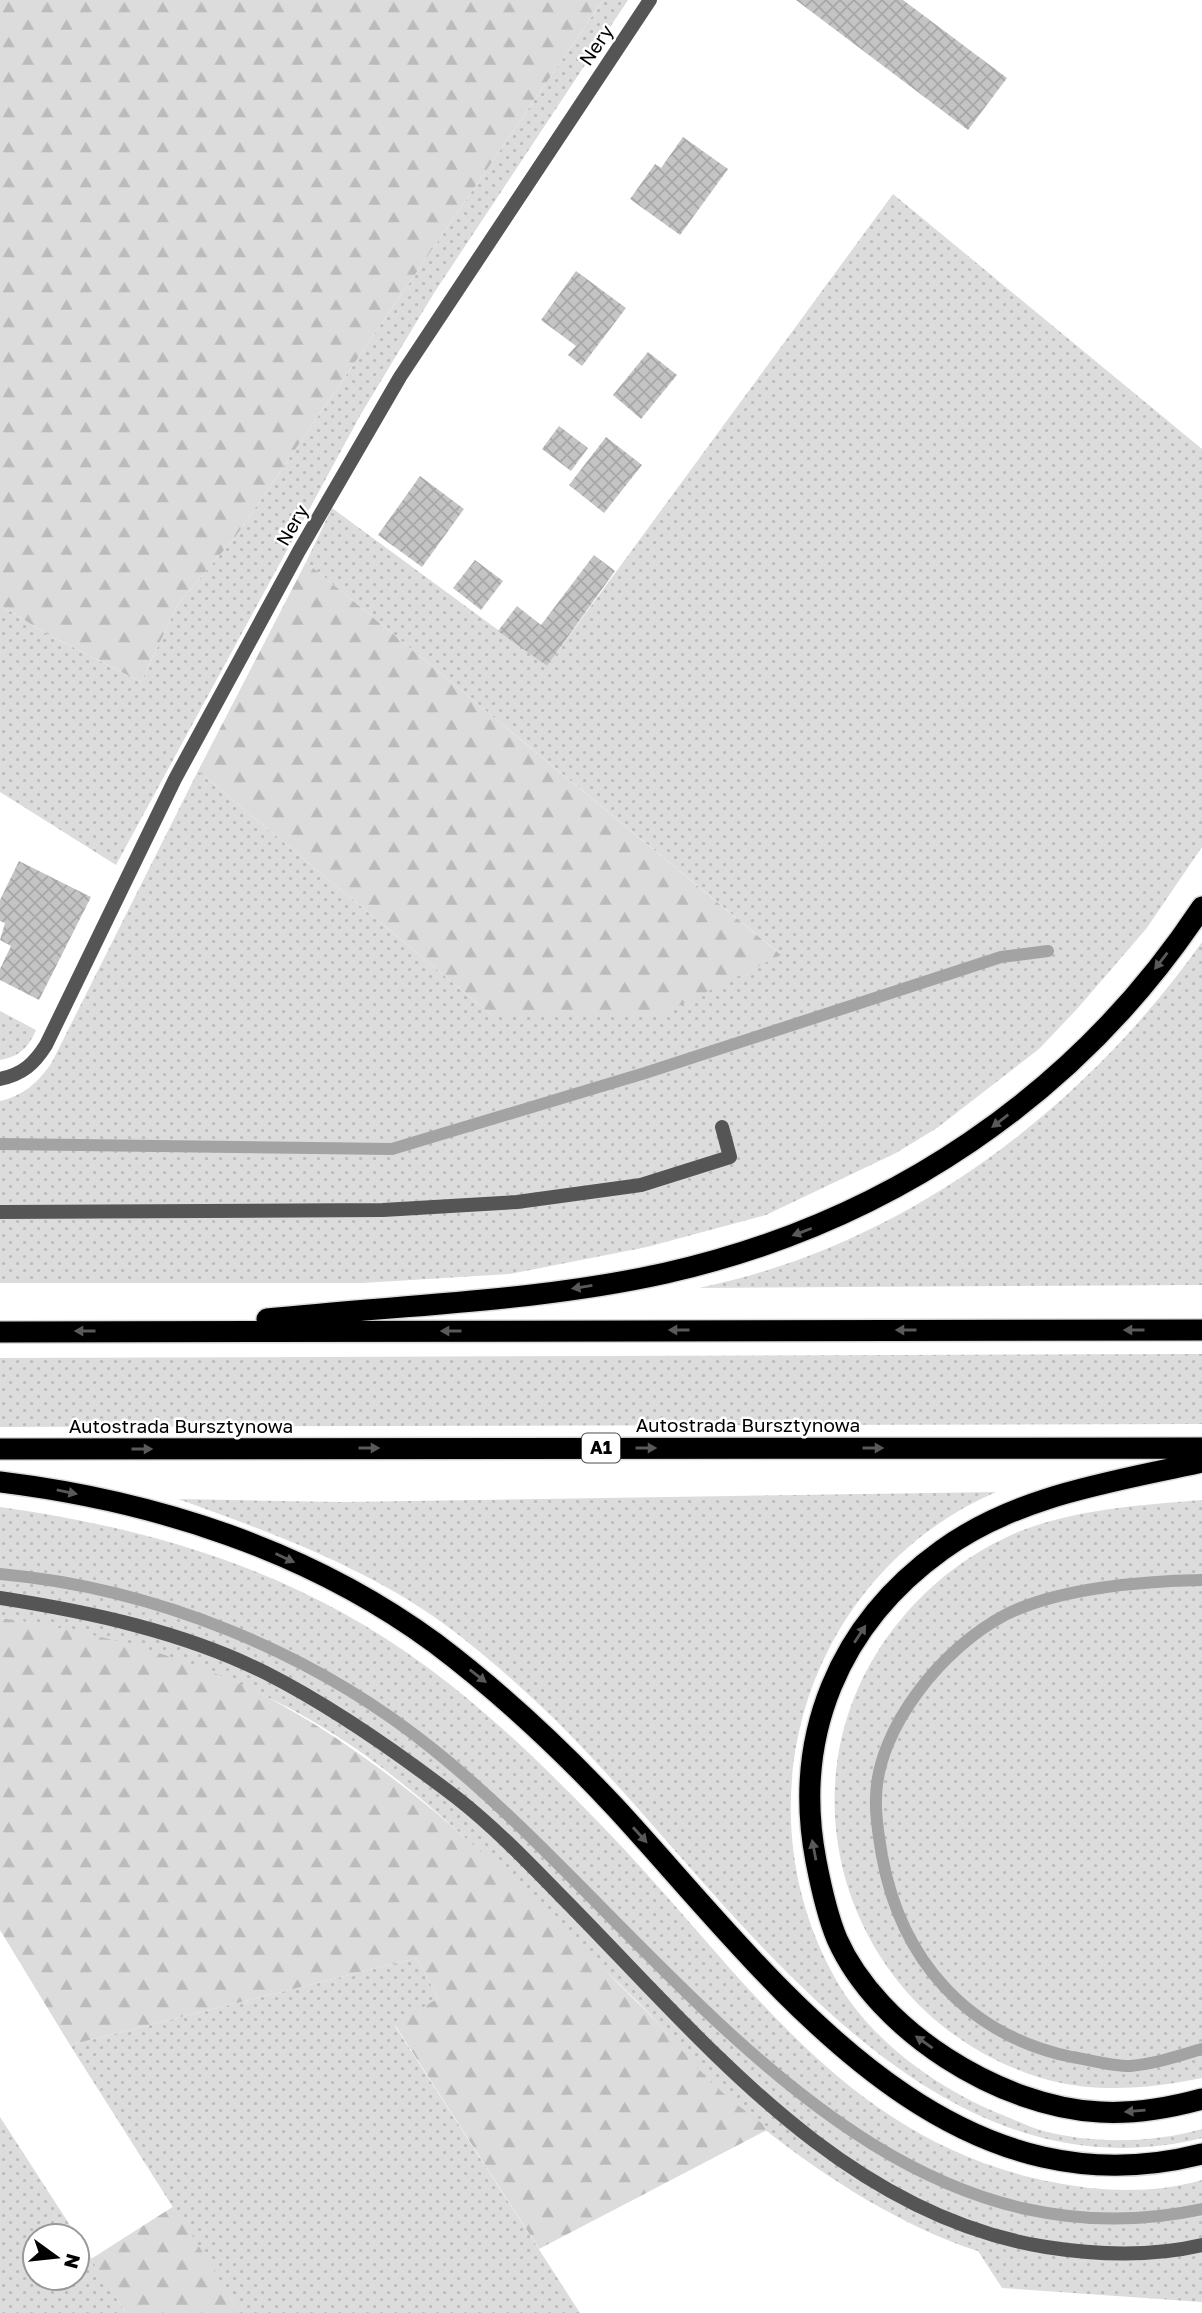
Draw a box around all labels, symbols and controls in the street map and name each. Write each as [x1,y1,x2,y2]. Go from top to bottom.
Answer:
street label: Nery [574,20,618,69]
street label: Nery [271,500,313,550]
one-way arrow [1154,952,1169,970]
one-way arrow [991,1113,1009,1127]
one-way arrow [792,1227,813,1238]
one-way arrow [571,1282,593,1293]
one-way arrow [668,1324,690,1336]
one-way arrow [895,1324,917,1336]
one-way arrow [1123,1324,1145,1336]
one-way arrow [74,1325,96,1337]
one-way arrow [440,1325,462,1337]
street label: Autostrada Bursztynowa [636,1413,860,1436]
street label: Autostrada Bursztynowa [69,1414,293,1437]
road number: A1 [582,1434,620,1462]
one-way arrow [358,1442,380,1454]
one-way arrow [635,1442,657,1454]
one-way arrow [862,1442,884,1454]
one-way arrow [131,1443,153,1455]
one-way arrow [56,1487,78,1498]
one-way arrow [274,1553,295,1564]
one-way arrow [853,1625,866,1644]
one-way arrow [468,1669,486,1684]
one-way arrow [632,1827,647,1844]
one-way arrow [808,1839,819,1861]
one-way arrow [915,2035,933,2049]
one-way arrow [1124,2106,1146,2117]
north arrow [21,2222,91,2292]
text: N [60,2252,86,2271]

